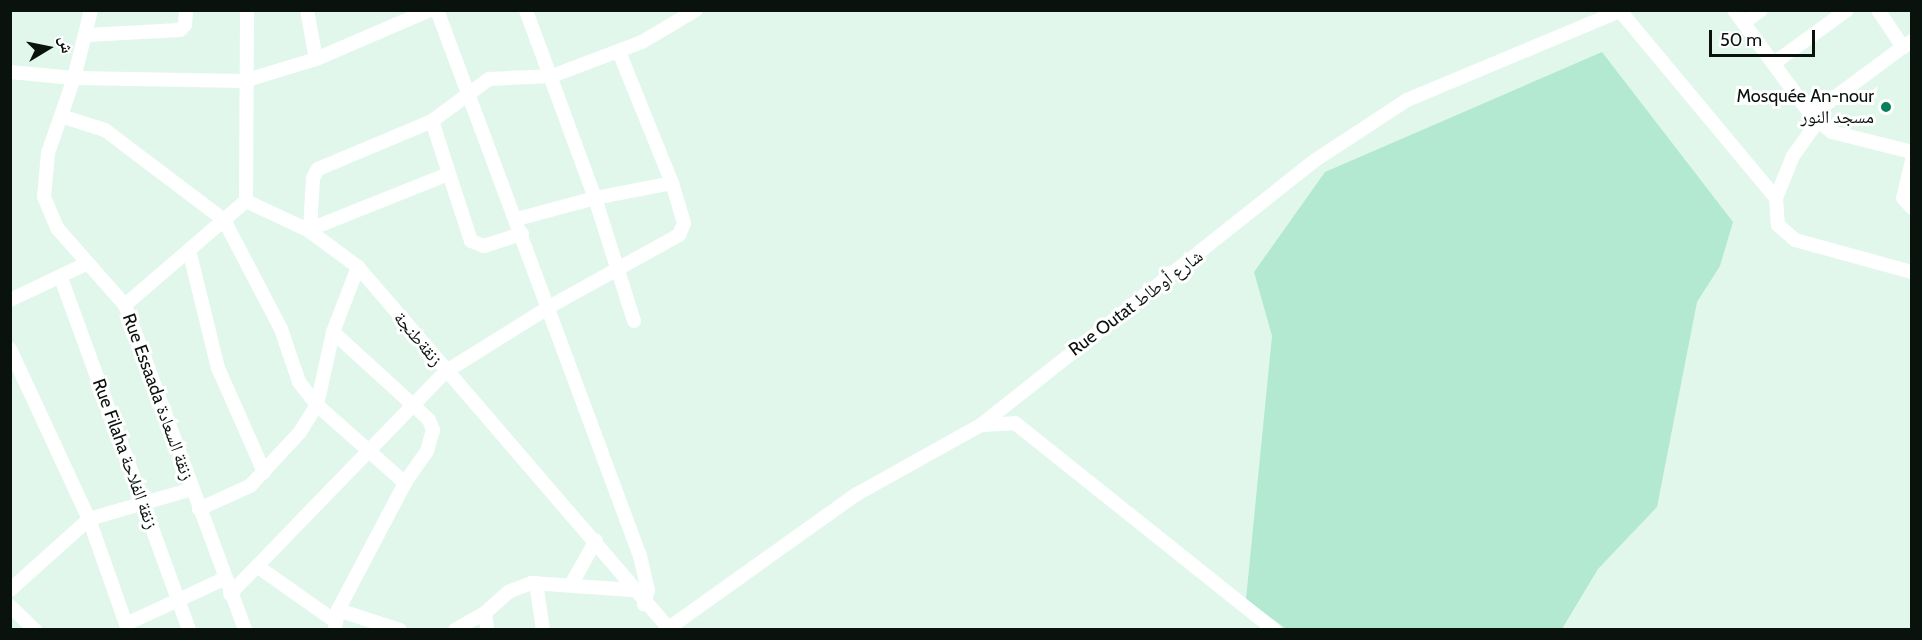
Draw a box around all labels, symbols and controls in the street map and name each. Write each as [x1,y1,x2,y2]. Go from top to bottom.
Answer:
north arrow [18,18,78,78]
scale bar [1712,18,1818,56]
text: 50 m [1720,29,1762,51]
text: ش [55,35,77,55]
place label: Mosquée An-nour مسجد النور [1736,86,1874,128]
marker: Mosquée An-nour مسجد النور [1879,100,1893,114]
street label: Rue Outat شارع أوطاط [1065,245,1207,361]
street label: زنقةطنجة [389,307,447,371]
street label: Rue Essaada زنقة السعادة [118,311,198,483]
street label: Rue Filaha زنقة الفلاحة [88,376,162,532]

